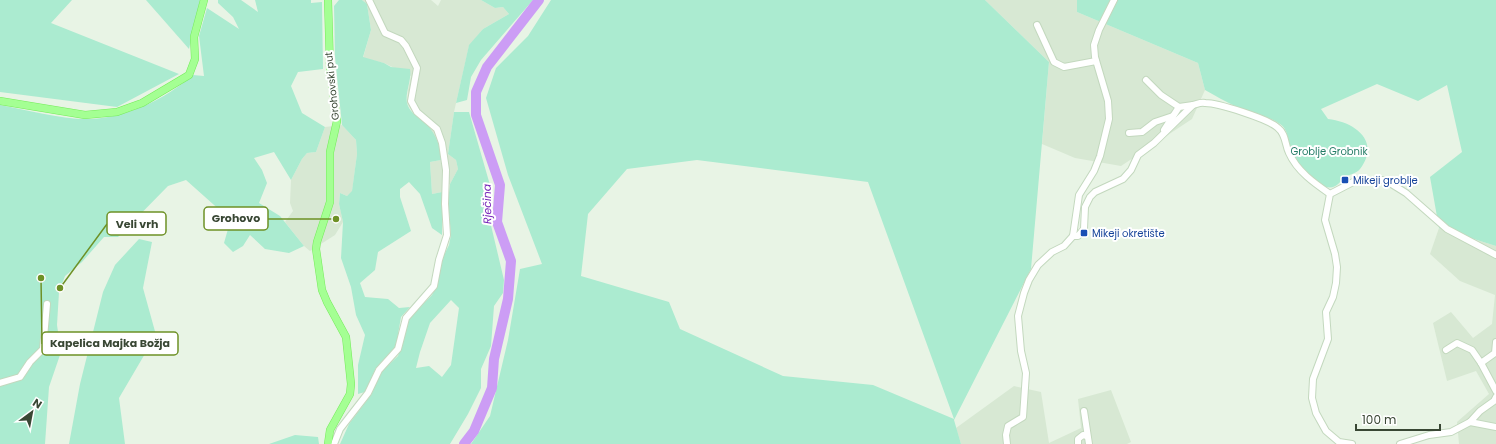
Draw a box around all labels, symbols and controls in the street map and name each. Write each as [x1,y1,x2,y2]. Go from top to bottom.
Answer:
street label: Grohovski put [321,51,343,121]
park label: Groblje Grobnik [1290,144,1368,159]
place label: Mikeji groblje [1353,173,1418,188]
marker: Mikeji groblje [1340,175,1350,185]
water label: Rječina [479,183,495,224]
callout: Grohovo [204,207,268,230]
text: Grohovo [212,210,260,226]
callout: Veli vrh [107,212,166,235]
text: Veli vrh [116,216,158,232]
place label: Mikeji okretište [1092,226,1165,241]
marker: Mikeji okretište [1079,228,1089,238]
callout: Kapelica Majka Božja [42,332,178,355]
text: Kapelica Majka Božja [50,335,170,351]
north arrow [12,392,52,432]
text: N [30,395,45,412]
scale bar [1356,406,1440,432]
text: 100 m [1362,411,1396,428]

